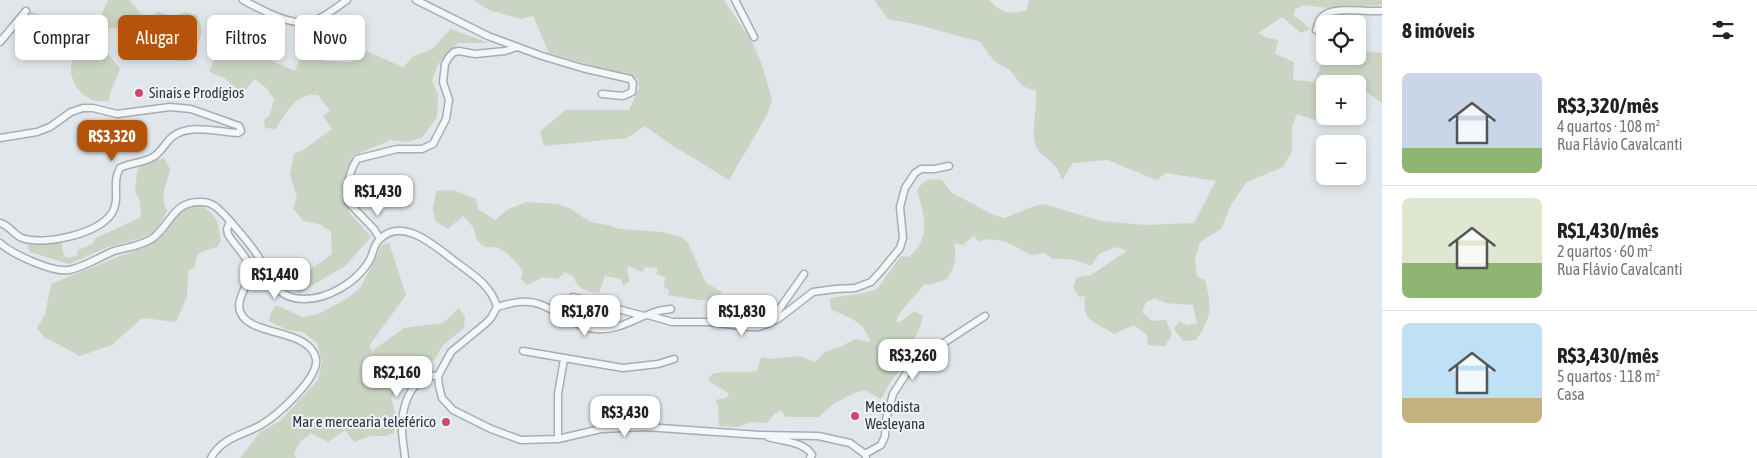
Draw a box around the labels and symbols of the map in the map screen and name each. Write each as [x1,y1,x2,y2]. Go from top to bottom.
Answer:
place label: Sinais e Prodígios [149,84,244,101]
marker: Sinais e Prodígios [133,87,145,99]
pin: R$3,320 [66,120,158,162]
pin: R$1,430 [332,174,424,217]
pin: R$1,440 [229,258,321,300]
pin: R$1,870 [539,294,631,337]
pin: R$1,830 [696,294,788,337]
pin: R$3,260 [867,338,959,381]
pin: R$2,160 [351,356,443,398]
pin: R$3,430 [579,396,671,438]
place label: Metodista Wesleyana [865,398,925,432]
marker: Metodista Wesleyana [849,410,861,422]
place label: Mar e mercearia teleférico [292,413,436,430]
marker: Mar e mercearia teleférico [440,416,452,428]

